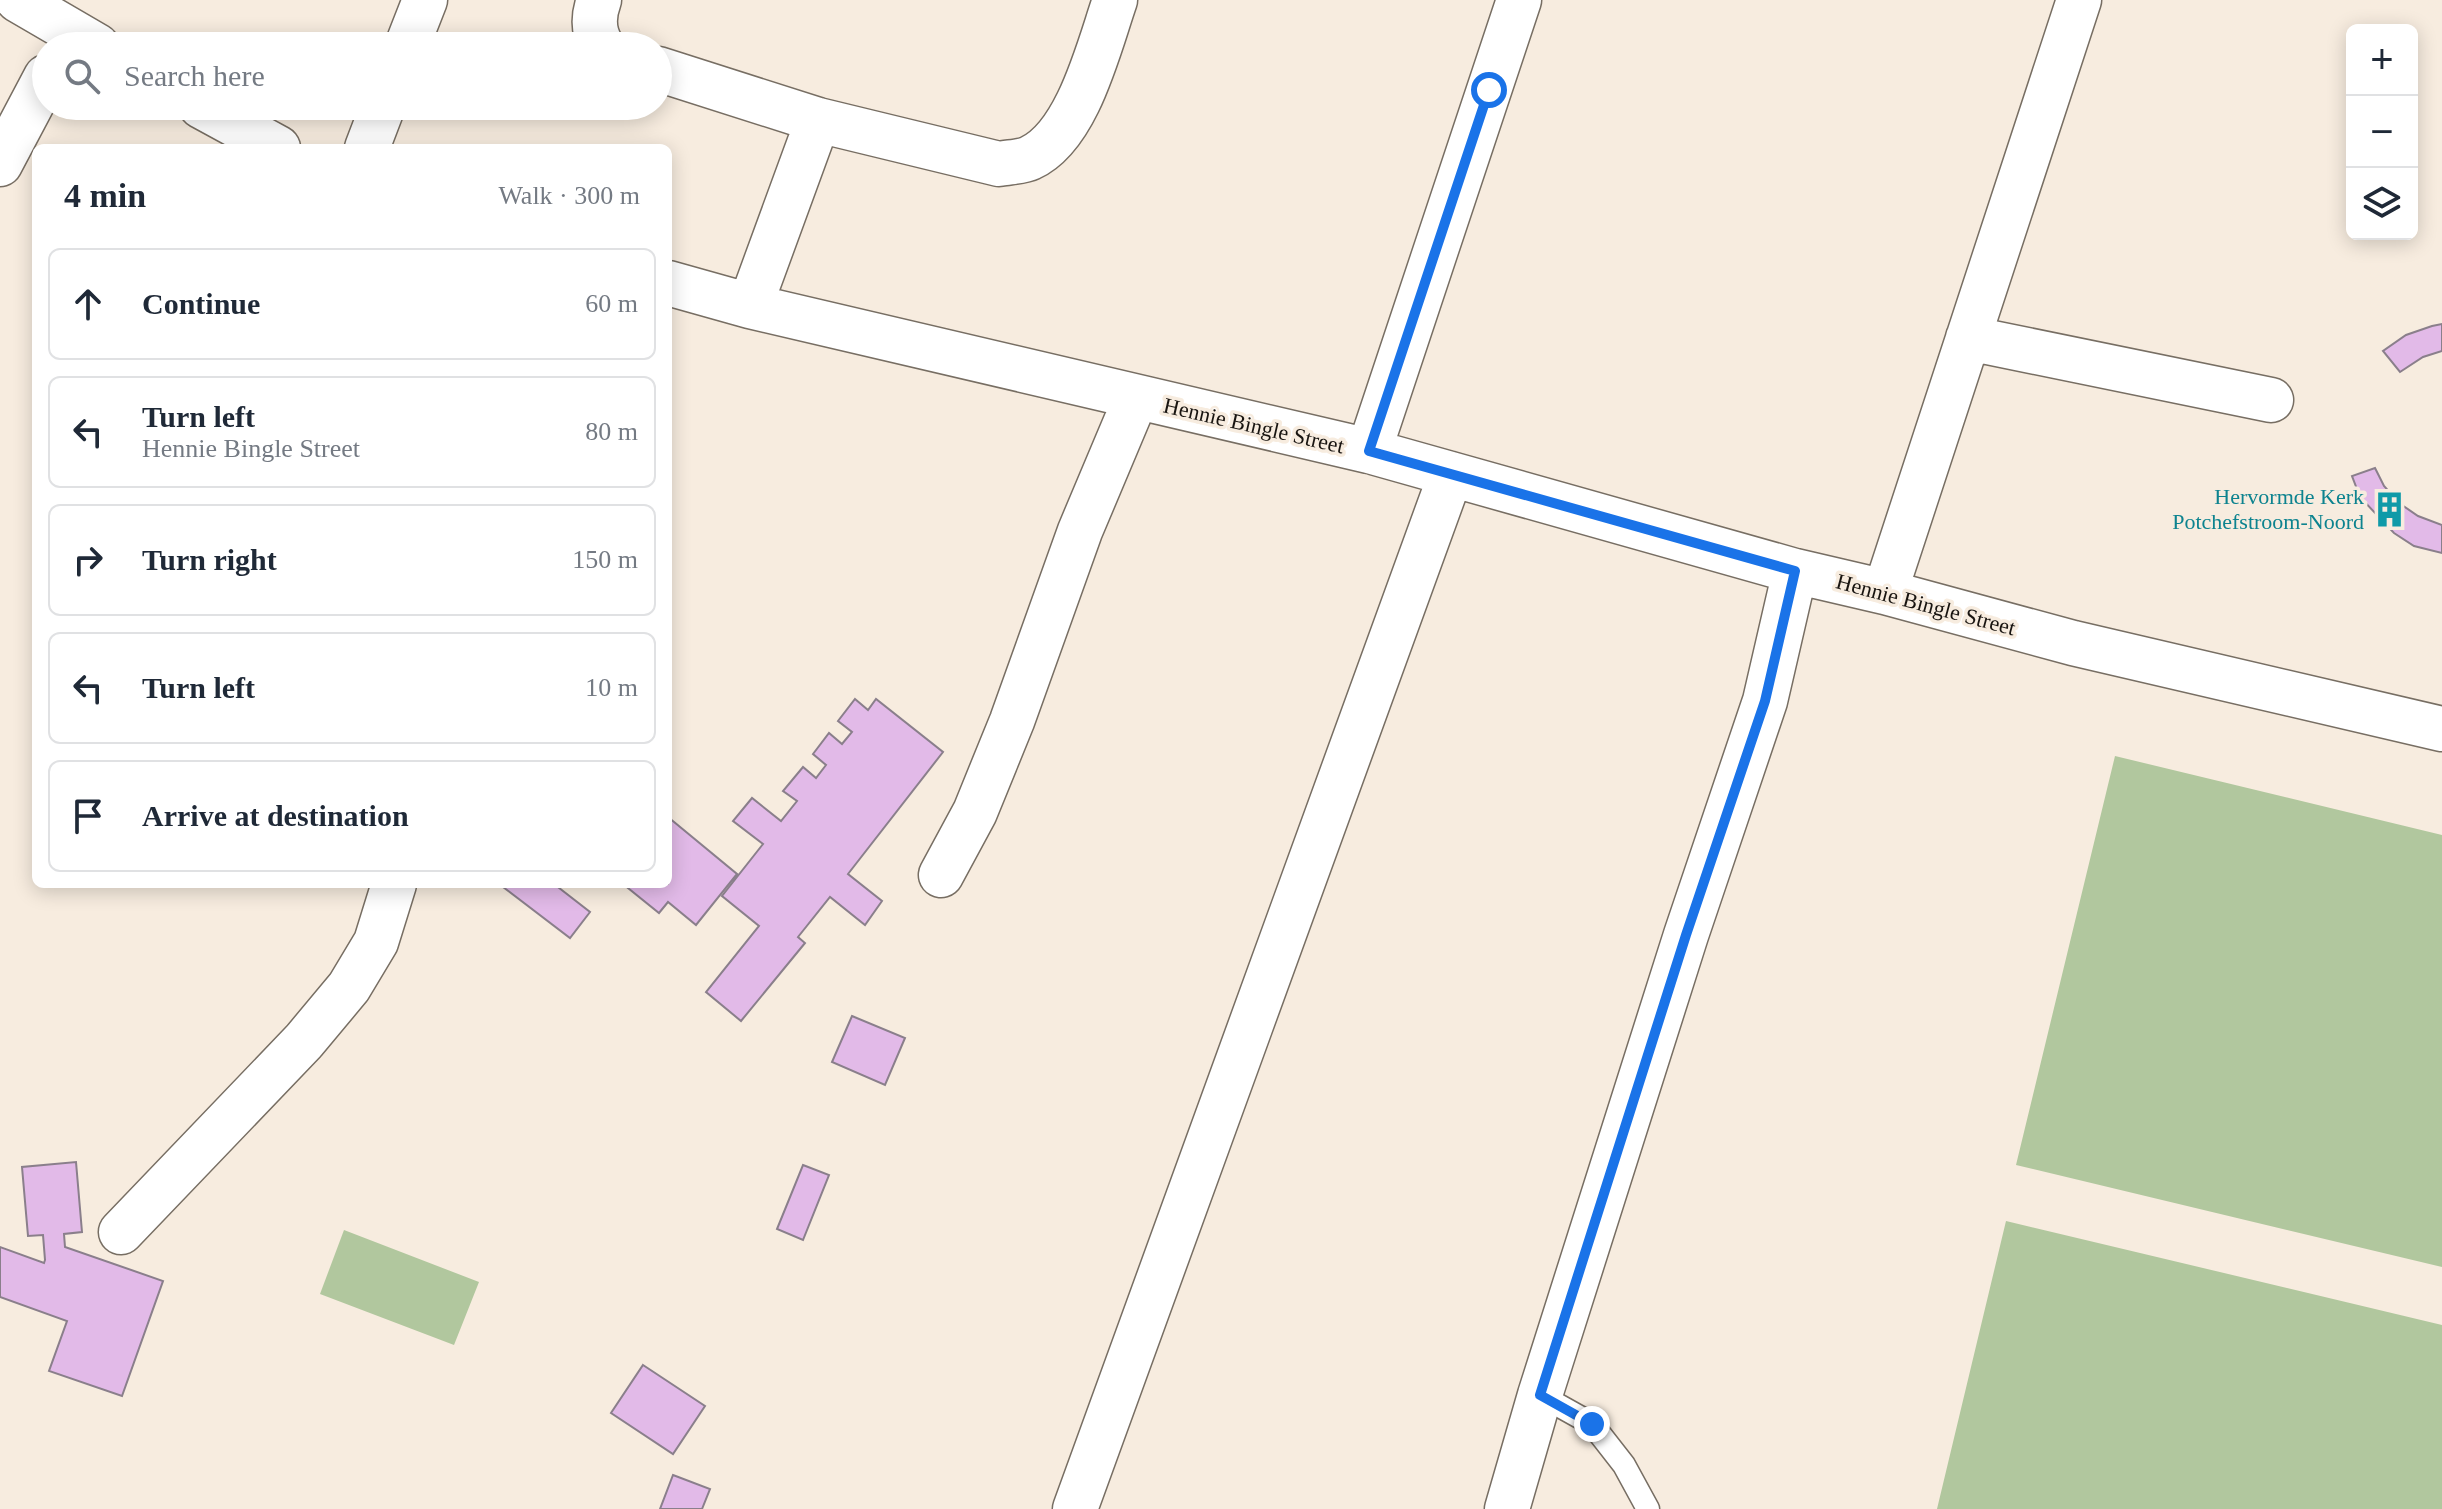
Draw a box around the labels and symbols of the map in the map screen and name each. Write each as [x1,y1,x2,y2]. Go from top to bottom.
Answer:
route start [1471,72,1507,108]
street label: Hennie Bingle Street [1161,393,1347,458]
place label: Hervormde Kerk Potchefstroom-Noord [2172,484,2364,534]
building icon: Hervormde Kerk Potchefstroom-Noord [2371,490,2409,528]
street label: Hennie Bingle Street [1834,569,2018,640]
route end [1574,1406,1610,1442]

